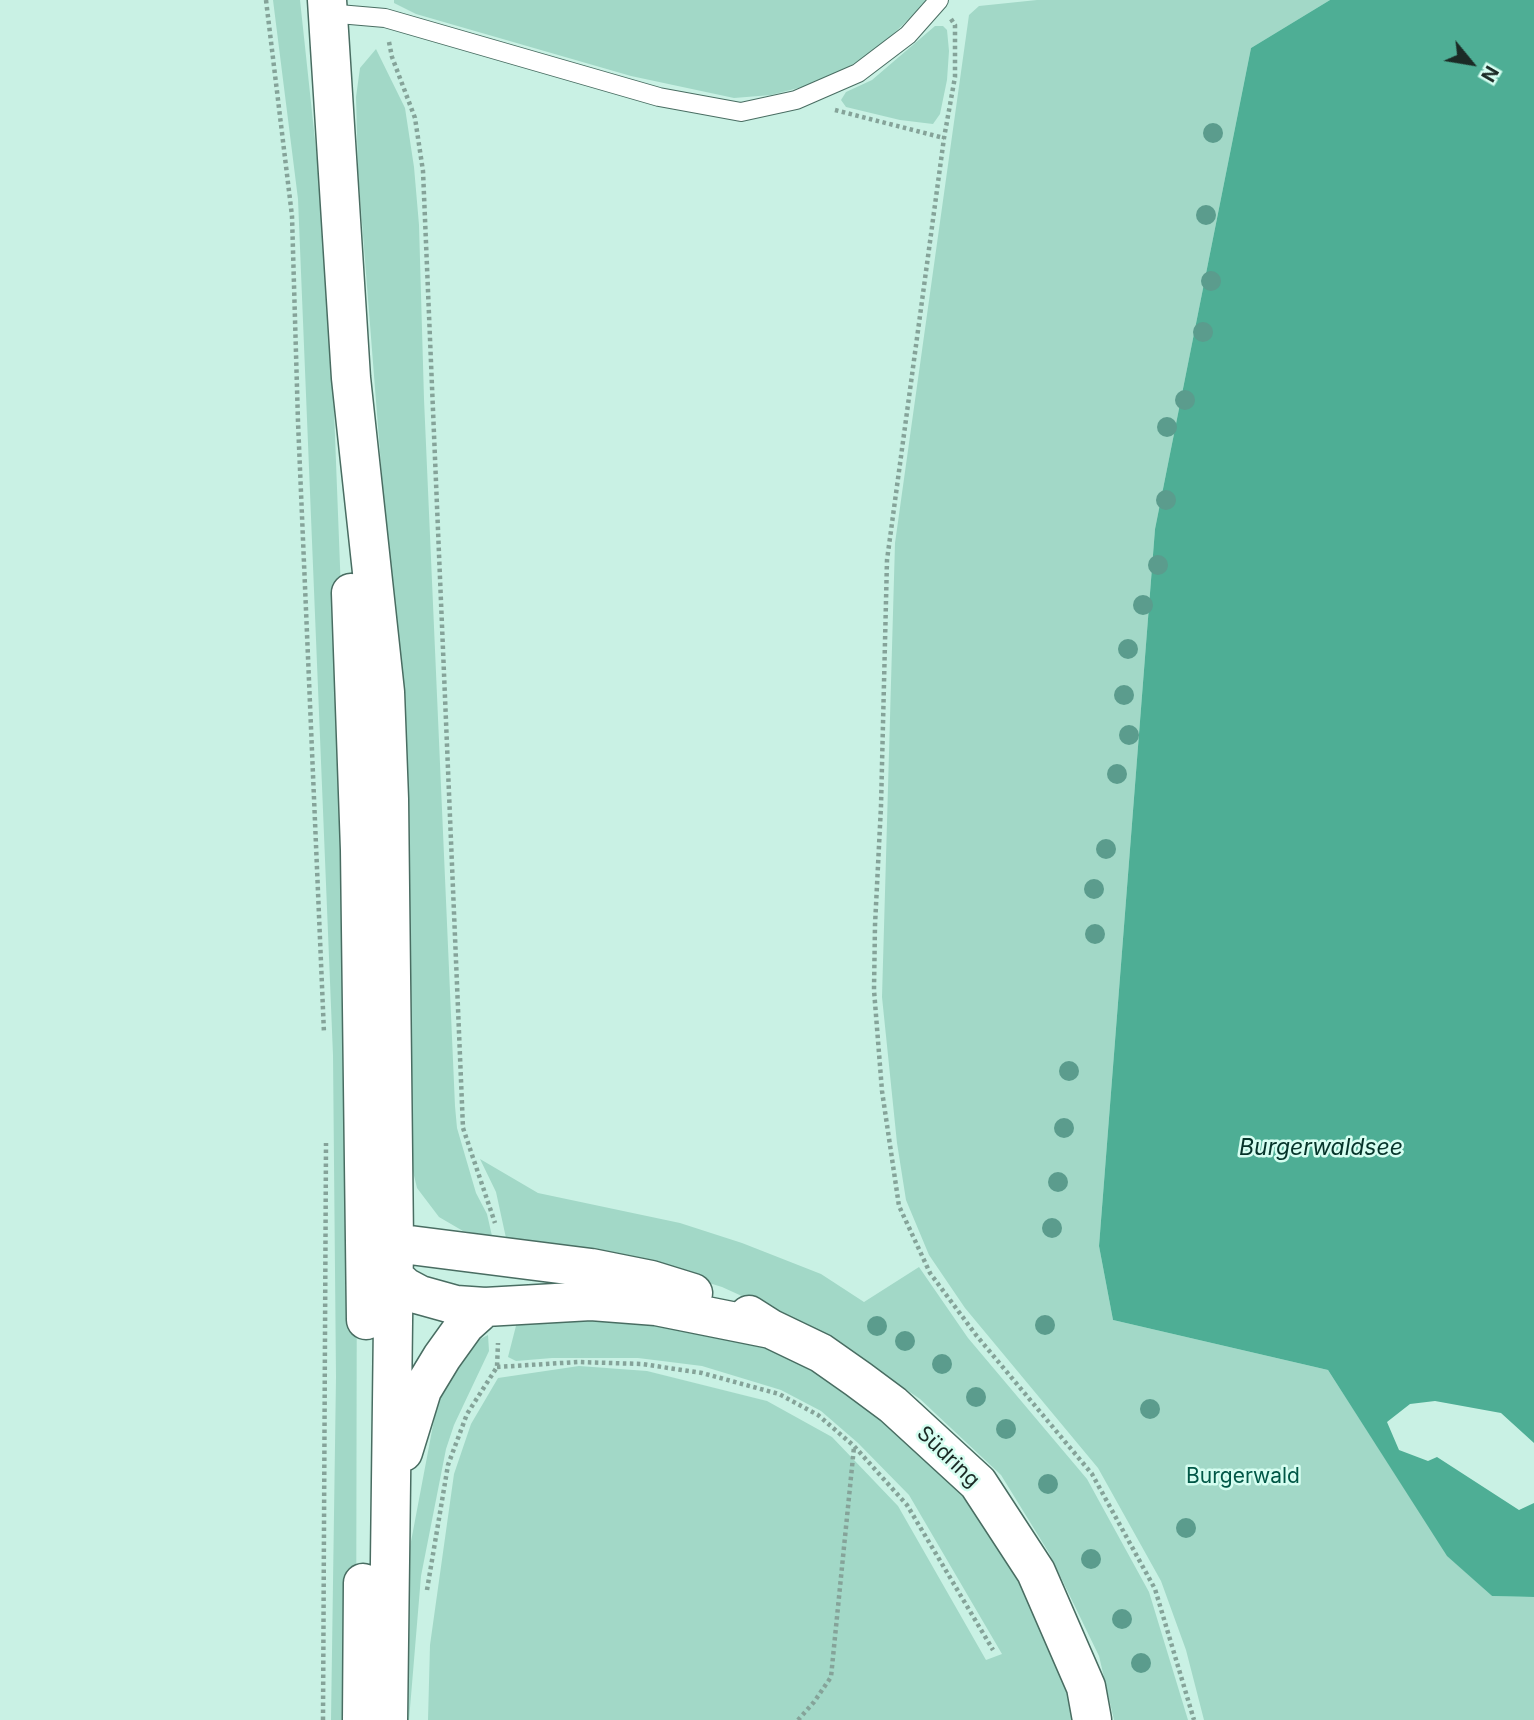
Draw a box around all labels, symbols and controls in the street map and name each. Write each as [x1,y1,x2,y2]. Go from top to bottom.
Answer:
north arrow [1436,28,1506,98]
text: N [1476,62,1503,86]
water label: Burgerwaldsee [1239,1134,1403,1162]
street label: Südring [911,1421,985,1493]
park label: Burgerwald [1186,1464,1300,1490]

